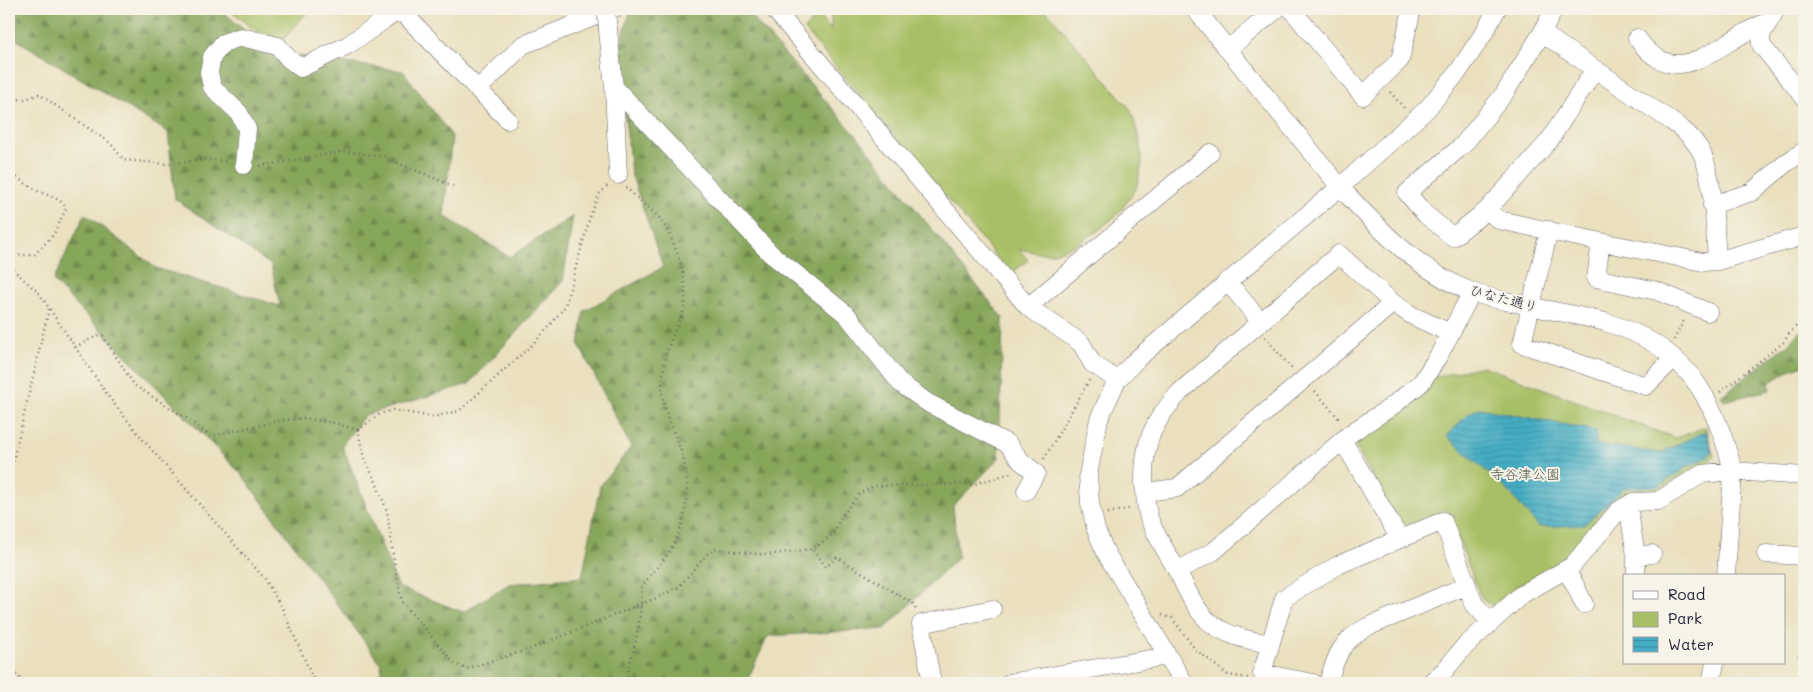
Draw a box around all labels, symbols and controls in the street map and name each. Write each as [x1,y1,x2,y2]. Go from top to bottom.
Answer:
street label: ひなた通り [1468,280,1540,316]
park label: 寺谷津公園 [1490,464,1560,483]
legend [1623,574,1786,664]
text: Road [1668,584,1705,604]
text: Park [1668,608,1702,628]
text: Water [1668,634,1714,654]

